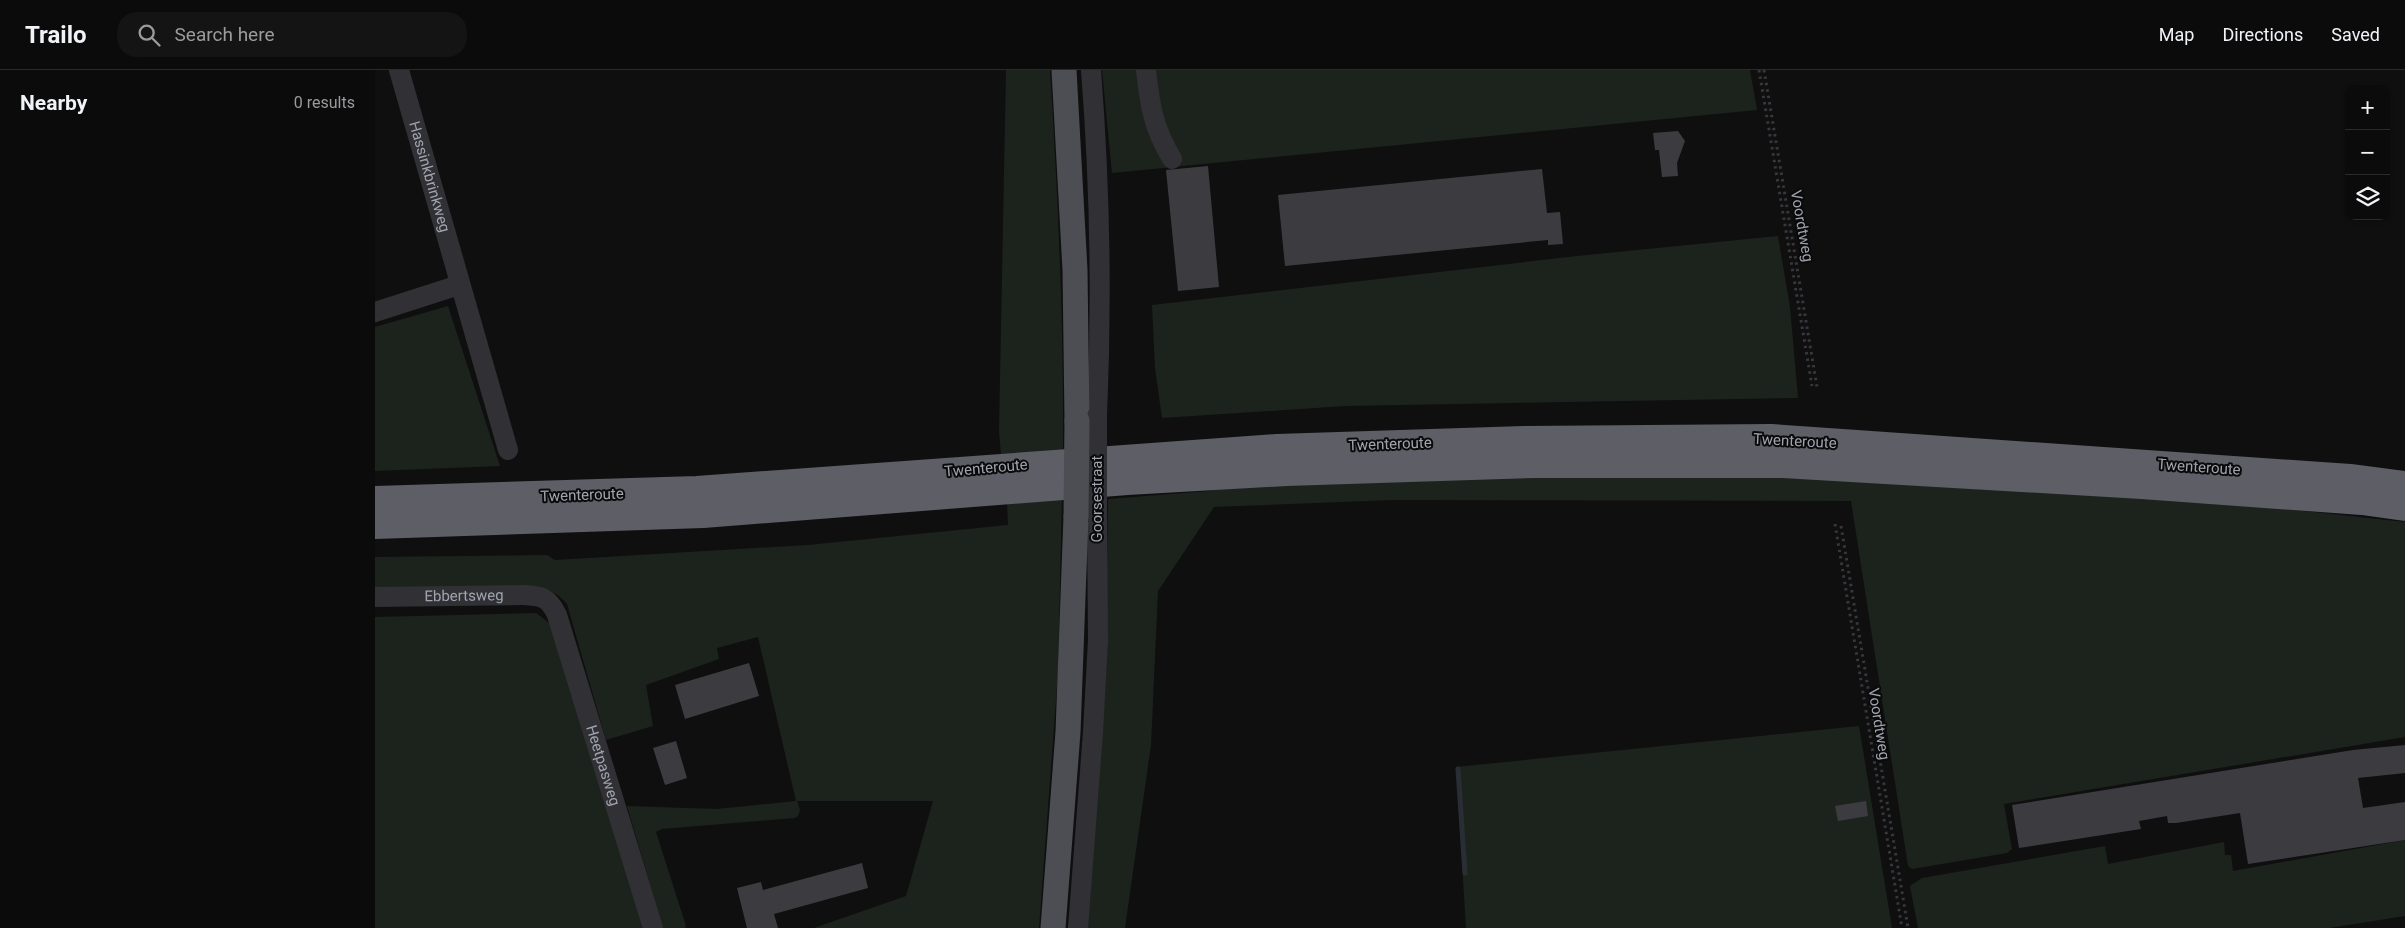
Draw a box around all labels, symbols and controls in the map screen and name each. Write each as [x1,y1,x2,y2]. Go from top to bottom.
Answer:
search box [117,12,467,57]
text: Trailo [25,21,87,49]
icon: search [135,21,163,49]
text: Search here [175,23,275,46]
text: Map [2159,24,2194,45]
text: Directions [2222,24,2303,45]
text: Saved [2331,24,2380,45]
map controls [2345,85,2390,220]
button: + [2345,85,2390,130]
text: Nearby [20,91,87,115]
text: 0 results [294,93,355,112]
street label: Hassinkbrinkweg [405,119,454,234]
button: − [2345,130,2390,175]
button: layers [2345,175,2390,220]
street label: Voordtweg [1787,189,1817,263]
street label: Twenteroute [1753,430,1837,452]
street label: Twenteroute [1348,434,1432,454]
street label: Twenteroute [944,455,1028,481]
street label: Twenteroute [2157,455,2241,479]
street label: Goorsestraat [1088,456,1106,542]
street label: Twenteroute [540,485,624,505]
street label: Ebbertsweg [424,586,504,605]
street label: Voordtweg [1864,687,1894,761]
street label: Heetpasweg [582,723,624,808]

